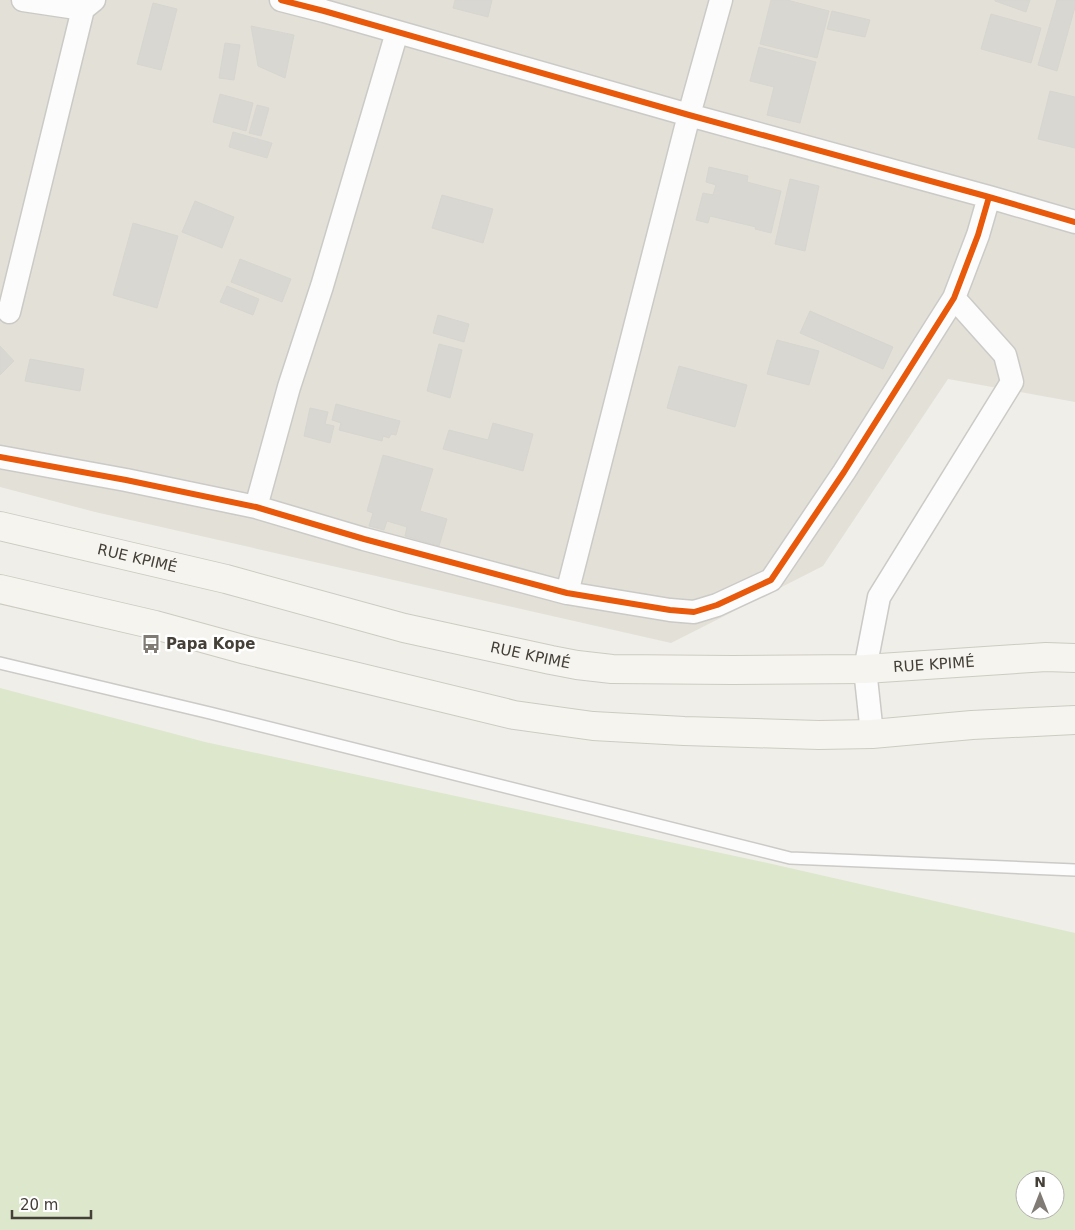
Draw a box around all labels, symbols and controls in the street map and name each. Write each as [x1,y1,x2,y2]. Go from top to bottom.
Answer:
street label: RUE KPIMÉ [96,540,179,576]
bus stop icon: Papa Kope [140,633,162,655]
place label: Papa Kope [166,635,255,653]
street label: RUE KPIMÉ [489,638,572,673]
street label: RUE KPIMÉ [893,652,975,676]
north arrow [1015,1170,1065,1220]
text: N [1034,1174,1046,1190]
scale bar [12,1188,91,1220]
text: 20 m [20,1196,58,1214]

